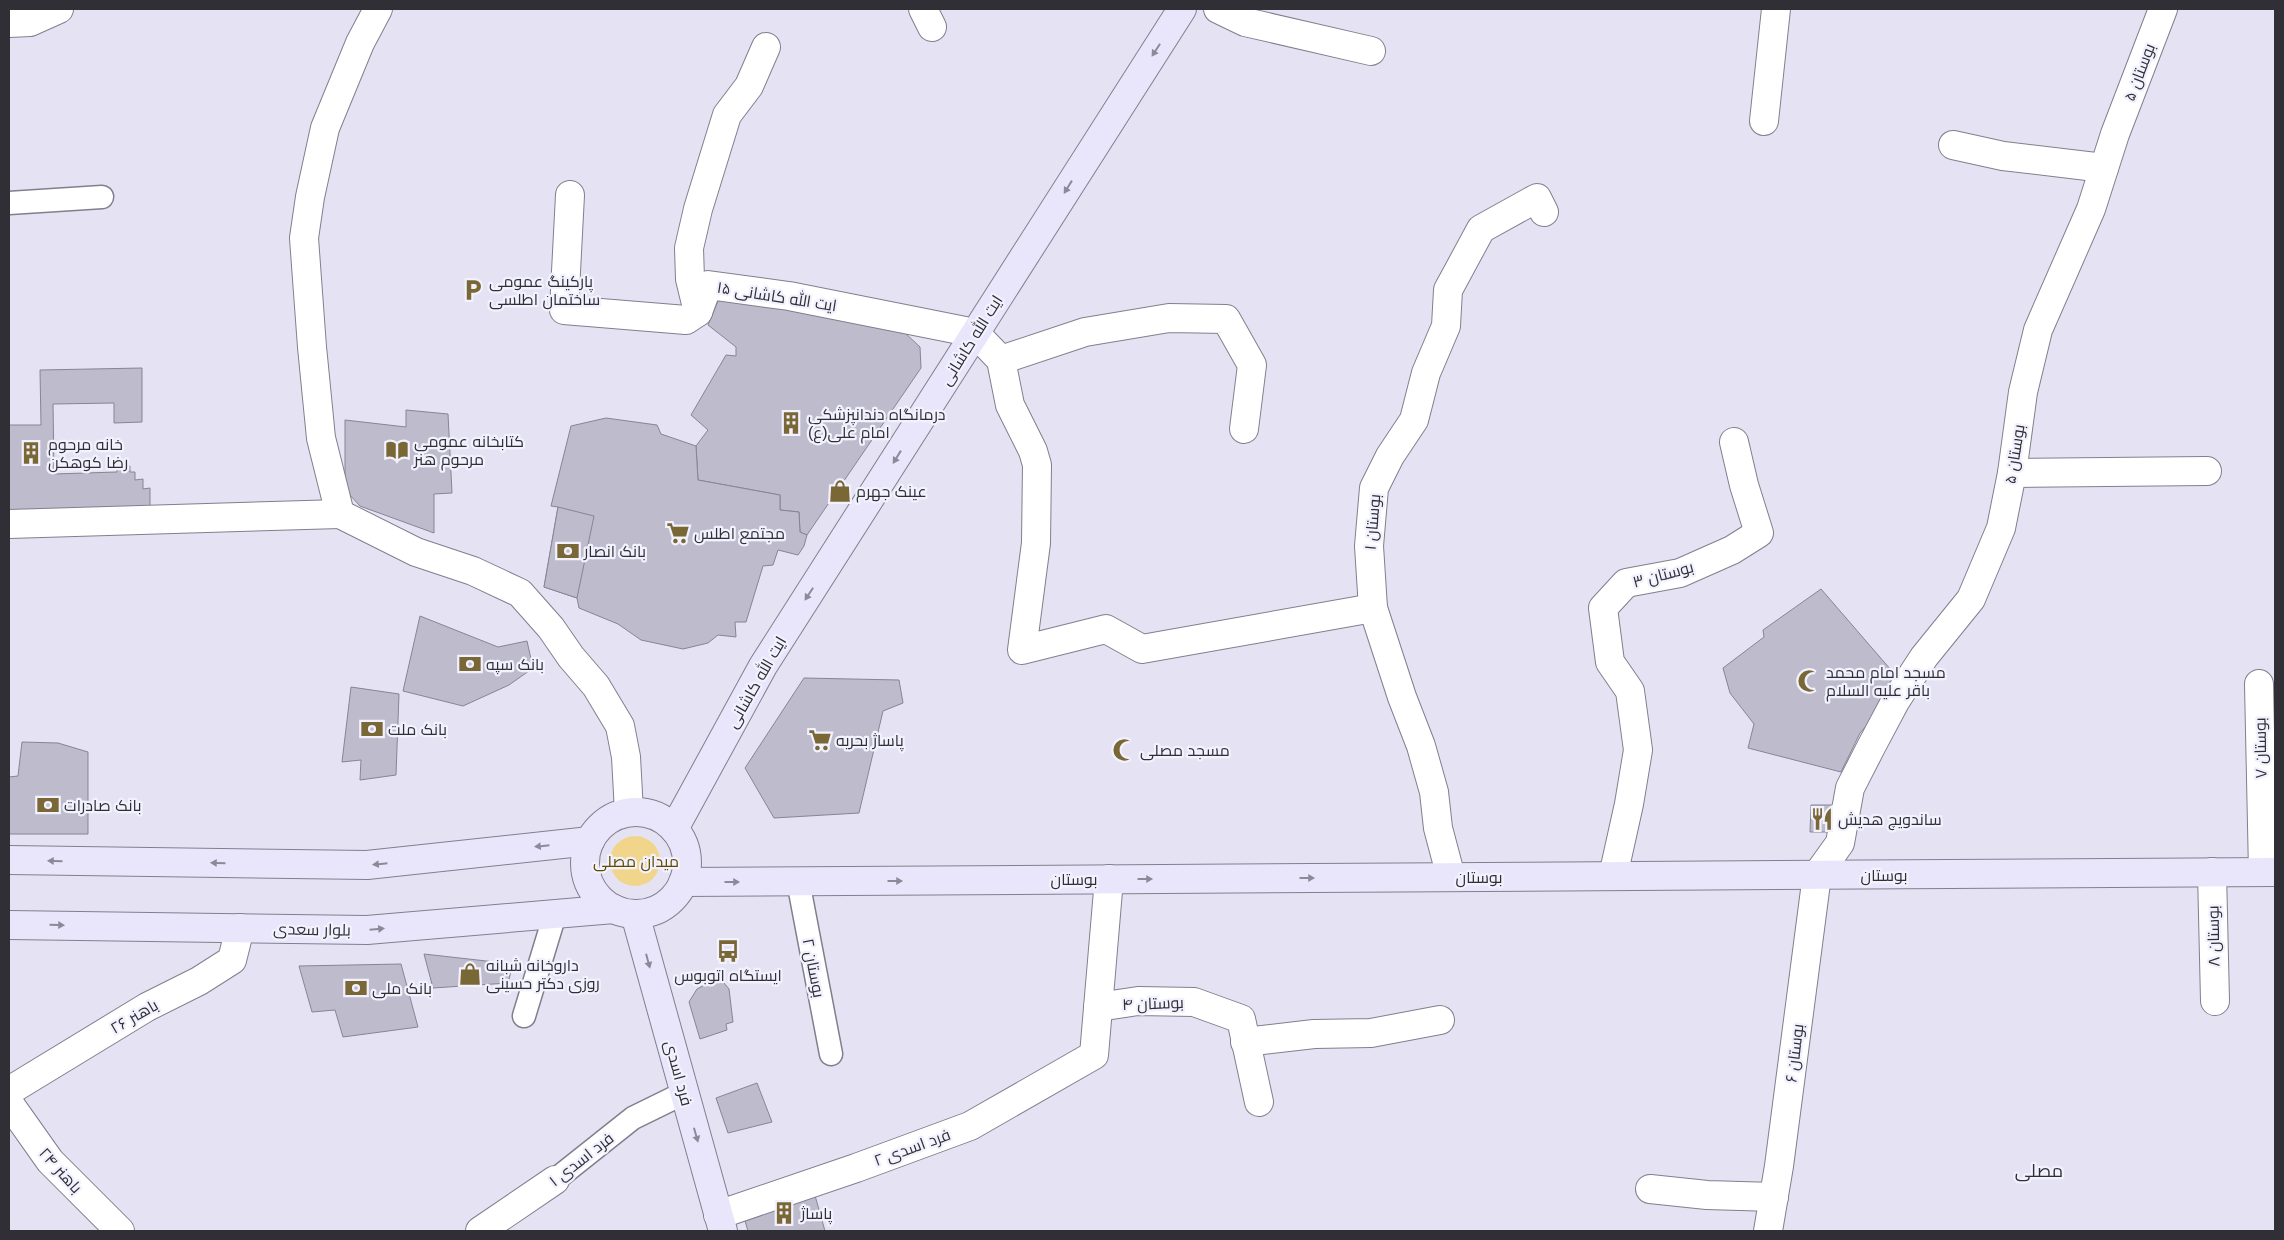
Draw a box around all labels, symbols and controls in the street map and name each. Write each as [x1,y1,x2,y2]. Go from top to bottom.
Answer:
street label: بوستان ۵ [2121,41,2160,104]
one-way arrow [1151,43,1161,56]
one-way arrow [1064,180,1073,193]
place label: پارکینگ عمومی ساختمان اطلسی [489,273,600,310]
parking icon: پارکینگ عمومی ساختمان اطلسی [460,277,486,303]
street label: ایت الله کاشانی ۱۵ [716,277,838,316]
street label: ایت الله کاشانی [935,291,1008,389]
place label: درمانگاه دندانپزشکی امام علی(ع) [808,406,946,444]
building icon: درمانگاه دندانپزشکی امام علی(ع) [778,410,804,436]
street label: بوستان ۵ [2001,423,2030,485]
place label: کتابخانه عمومی مرحوم هنر [413,433,524,471]
place label: خانه مرحوم رضا کوهکن [48,436,128,473]
library icon: کتابخانه عمومی مرحوم هنر [384,437,410,463]
building icon: خانه مرحوم رضا کوهکن [18,440,44,466]
one-way arrow [892,450,902,463]
shop icon: عینک جهرم [827,478,853,504]
place label: عینک جهرم [856,483,927,503]
street label: بوستان ۱ [1362,493,1385,551]
supermarket icon: مجتمع اطلس [665,520,691,546]
place label: مجتمع اطلس [694,525,785,545]
bank icon: بانک انصار [555,538,581,564]
place label: بانک انصار [583,543,646,561]
street label: بوستان ۳ [1631,558,1696,593]
one-way arrow [805,587,814,600]
street label: ایت الله کاشانی [722,632,791,732]
bank icon: بانک سپه [457,651,483,677]
place label: بانک سپه [486,656,544,675]
place label: مسجد امام محمد باقر علیه السلام [1826,664,1946,702]
mosque icon: مسجد امام محمد باقر علیه السلام [1796,668,1822,694]
bank icon: بانک ملت [359,716,385,742]
street label: بوستان ۷ [2251,717,2272,779]
place label: بانک ملت [388,721,447,739]
supermarket icon: پاساژ بحریه [807,727,833,753]
place label: پاساژ بحریه [836,732,905,752]
mosque icon: مسجد مصلی [1111,737,1137,763]
place label: مسجد مصلی [1140,742,1230,761]
bank icon: بانک صادرات [35,792,61,818]
place label: بانک صادرات [64,797,142,815]
restaurant icon: ساندویچ هدیش [1809,806,1835,832]
place label: ساندویچ هدیش [1838,811,1942,831]
one-way arrow [533,842,549,850]
park label: میدان مصلی [593,853,679,872]
one-way arrow [47,856,63,864]
one-way arrow [209,859,225,867]
one-way arrow [372,860,388,868]
street label: بوستان [1861,867,1907,886]
street label: بوستان [1456,869,1502,888]
street label: بوستان [1051,871,1097,890]
one-way arrow [1299,874,1315,882]
one-way arrow [1137,875,1153,883]
one-way arrow [887,876,903,884]
one-way arrow [724,877,740,885]
street label: بوستان ۸ [2204,905,2225,967]
street label: بلوار سعدی [273,920,351,941]
one-way arrow [50,921,66,929]
one-way arrow [370,925,386,933]
street label: بوستان ۲ [798,937,828,999]
bus stop icon: ایستگاه اتوبوس [715,938,741,964]
one-way arrow [644,953,652,969]
place label: داروخانه شبانه روزی دکتر حسینی [486,957,600,994]
shop icon: داروخانه شبانه روزی دکتر حسینی [457,961,483,987]
place label: ایستگاه اتوبوس [674,967,782,986]
bank icon: بانک ملی [343,975,369,1001]
place label: بانک ملی [372,980,432,999]
street label: بوستان ۴ [1122,994,1184,1015]
street label: باهنر ۲۶ [108,996,161,1038]
street label: بوستان ۶ [1782,1023,1809,1084]
street label: فرد اسدی [660,1039,695,1108]
street label: فرد اسدی ۲ [872,1126,953,1171]
one-way arrow [692,1127,700,1142]
street label: فرد اسدی ۱ [546,1129,618,1191]
street label: باهنر ۲۴ [35,1144,85,1197]
district label: مصلی [2015,1161,2063,1182]
building icon: پاساژ [771,1200,797,1226]
place label: پاساژ [800,1205,833,1225]

